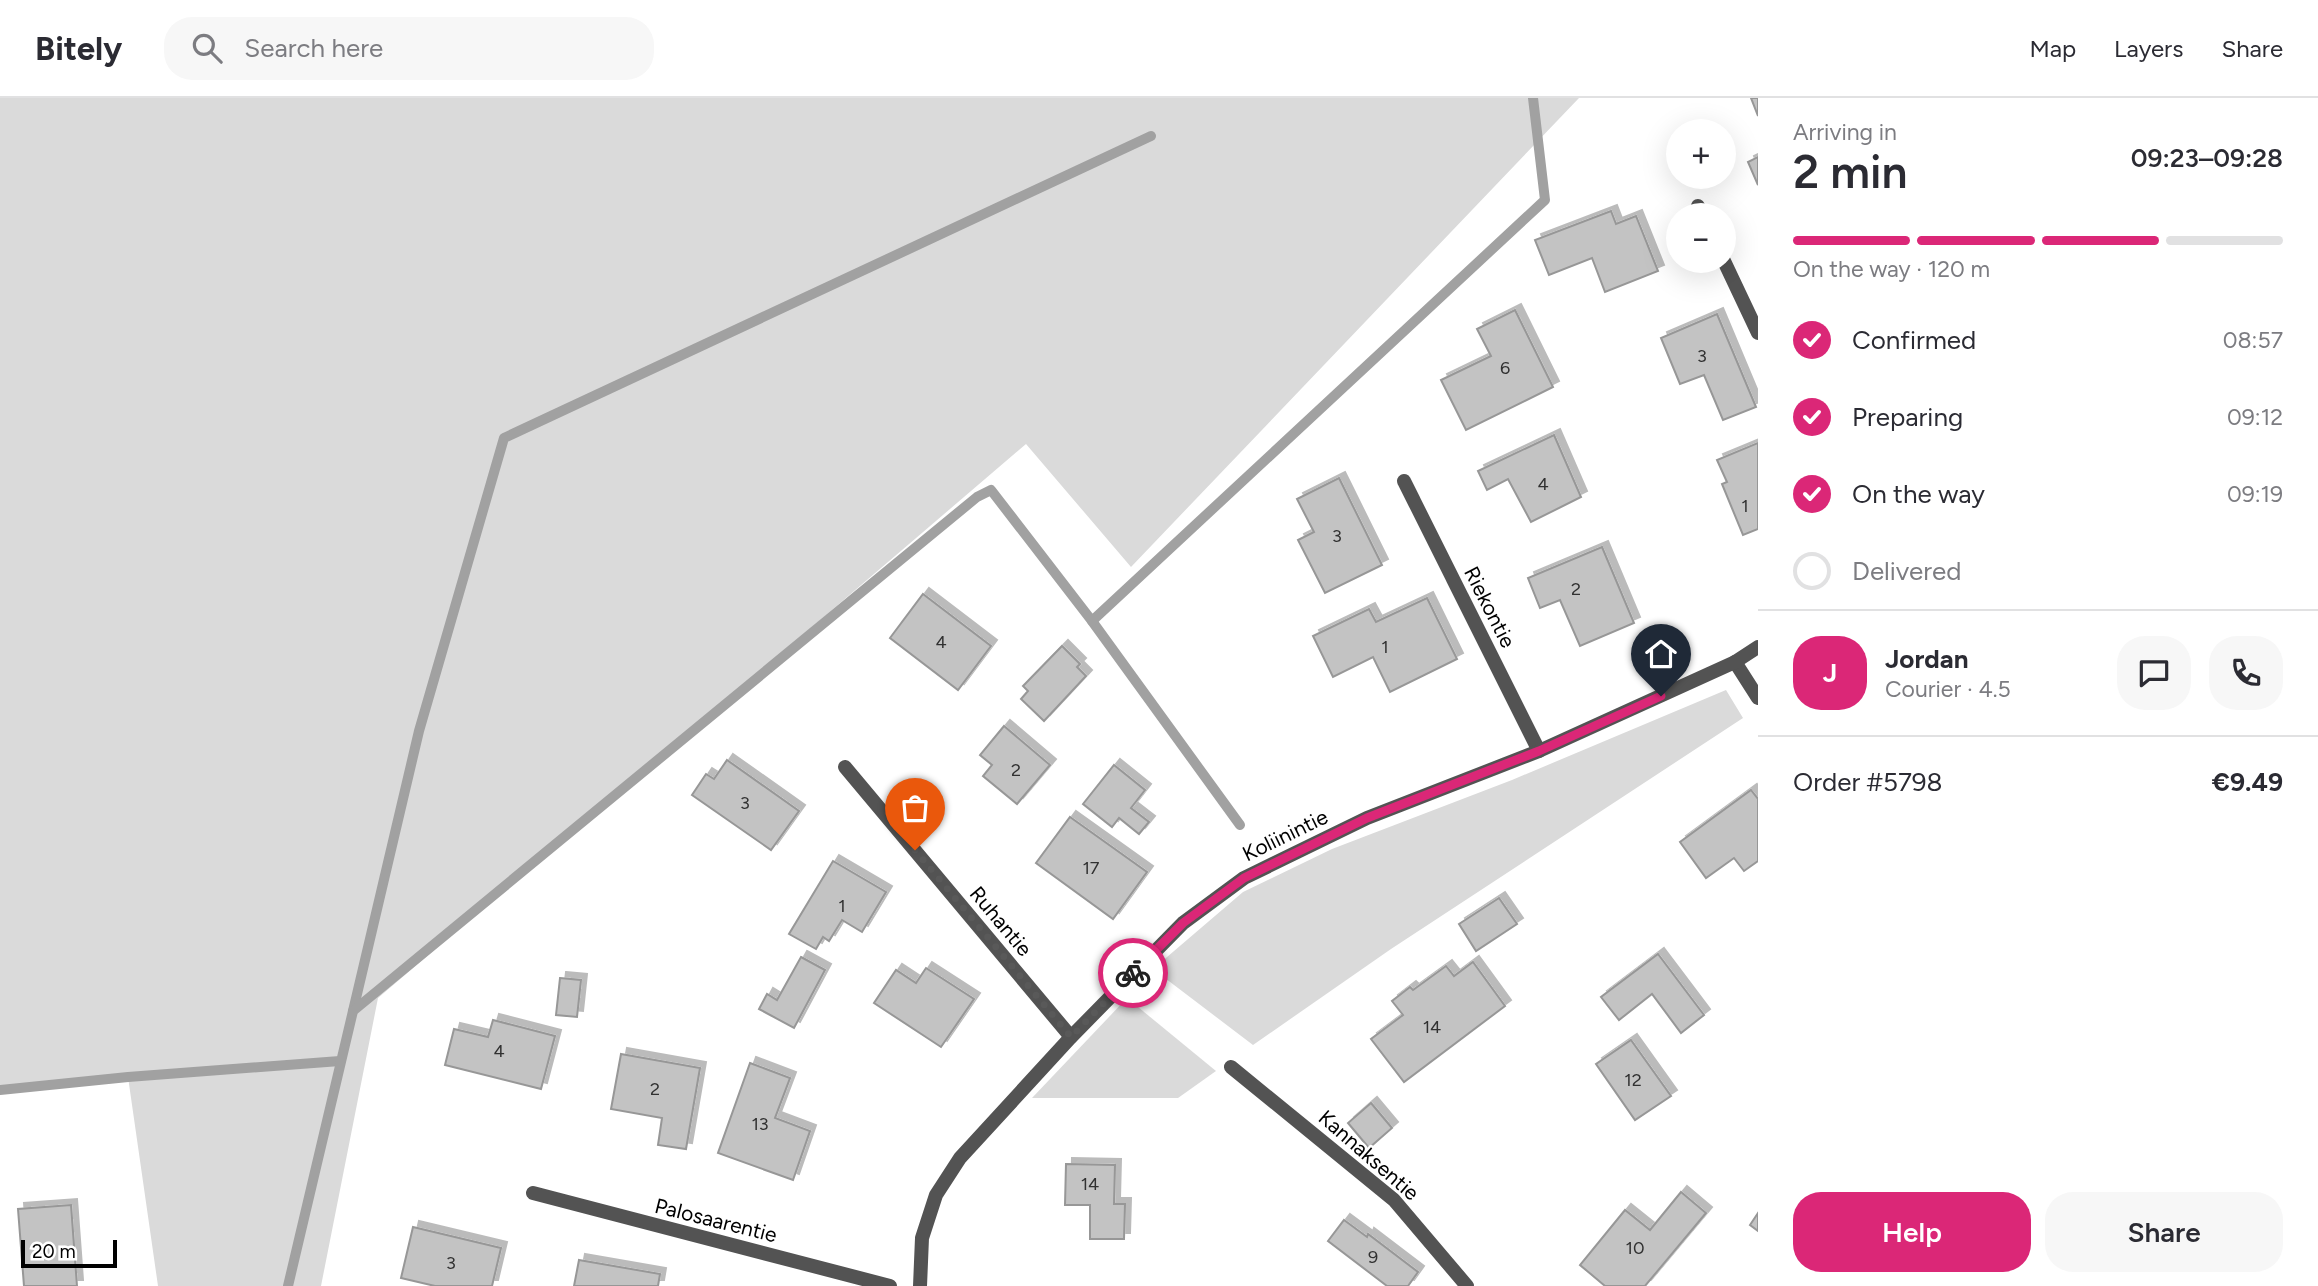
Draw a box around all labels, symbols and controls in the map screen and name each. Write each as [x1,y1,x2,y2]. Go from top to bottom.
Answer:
search box [164,17,654,80]
text: Bitely [35,29,122,68]
icon: search [188,29,226,67]
text: Search here [244,32,383,64]
text: Map [2029,34,2076,63]
text: Layers [2114,34,2183,63]
text: Share [2221,34,2283,63]
text: Arriving in [1793,118,1897,146]
map controls [1666,119,1736,273]
button: + [1666,119,1736,189]
text: 09:23–09:28 [2131,142,2283,174]
text: 2 min [1793,144,1908,200]
button: − [1666,203,1736,273]
text: On the way · 120 m [1793,255,1990,283]
icon: check [1793,321,1831,359]
text: Confirmed [1852,324,1976,356]
text: 08:57 [2223,326,2283,354]
house number: 3 [1697,345,1707,367]
house number: 6 [1500,357,1510,379]
icon: check [1793,398,1831,436]
text: Preparing [1852,401,1963,433]
text: 09:12 [2227,403,2283,431]
house number: 4 [1537,473,1549,495]
icon: check [1793,475,1831,513]
text: On the way [1852,478,1985,510]
text: 09:19 [2227,480,2283,508]
house number: 1 [1741,495,1749,517]
house number: 3 [1332,525,1342,547]
text: Delivered [1852,555,1961,587]
street label: Riekontie [1459,562,1521,652]
house number: 2 [1571,578,1581,600]
pin [1631,624,1691,696]
house number: 4 [935,631,947,653]
icon: home [1642,635,1680,673]
house number: 1 [1381,636,1389,658]
button: chat [2117,636,2191,710]
button: phone [2209,636,2283,710]
text: Jordan [1885,643,1968,675]
text: J [1823,657,1837,689]
text: Courier · 4.5 [1885,675,2011,703]
house number: 2 [1011,759,1021,781]
text: Order #5798 [1793,766,1943,798]
text: €9.49 [2212,766,2283,798]
pin [885,778,945,850]
icon: bag [896,789,934,827]
house number: 3 [740,792,750,814]
street label: Koliinintie [1238,804,1332,866]
house number: 17 [1082,857,1100,879]
street label: Ruhantie [965,881,1037,961]
house number: 1 [838,895,846,917]
courier [1098,938,1168,1008]
icon: bike [1114,954,1152,992]
house number: 14 [1423,1016,1441,1038]
house number: 4 [493,1040,505,1062]
house number: 12 [1624,1069,1642,1091]
house number: 2 [650,1078,660,1100]
street label: Kannaksentie [1314,1105,1424,1205]
house number: 13 [751,1113,769,1135]
house number: 14 [1081,1173,1099,1195]
button: Help [1793,1192,2031,1272]
button: Share [2045,1192,2283,1272]
street label: Palosaarentie [652,1193,780,1247]
scale bar [21,1237,117,1269]
house number: 10 [1626,1237,1644,1259]
text: 20 m [32,1240,76,1263]
house number: 9 [1368,1246,1378,1268]
house number: 3 [446,1252,456,1274]

